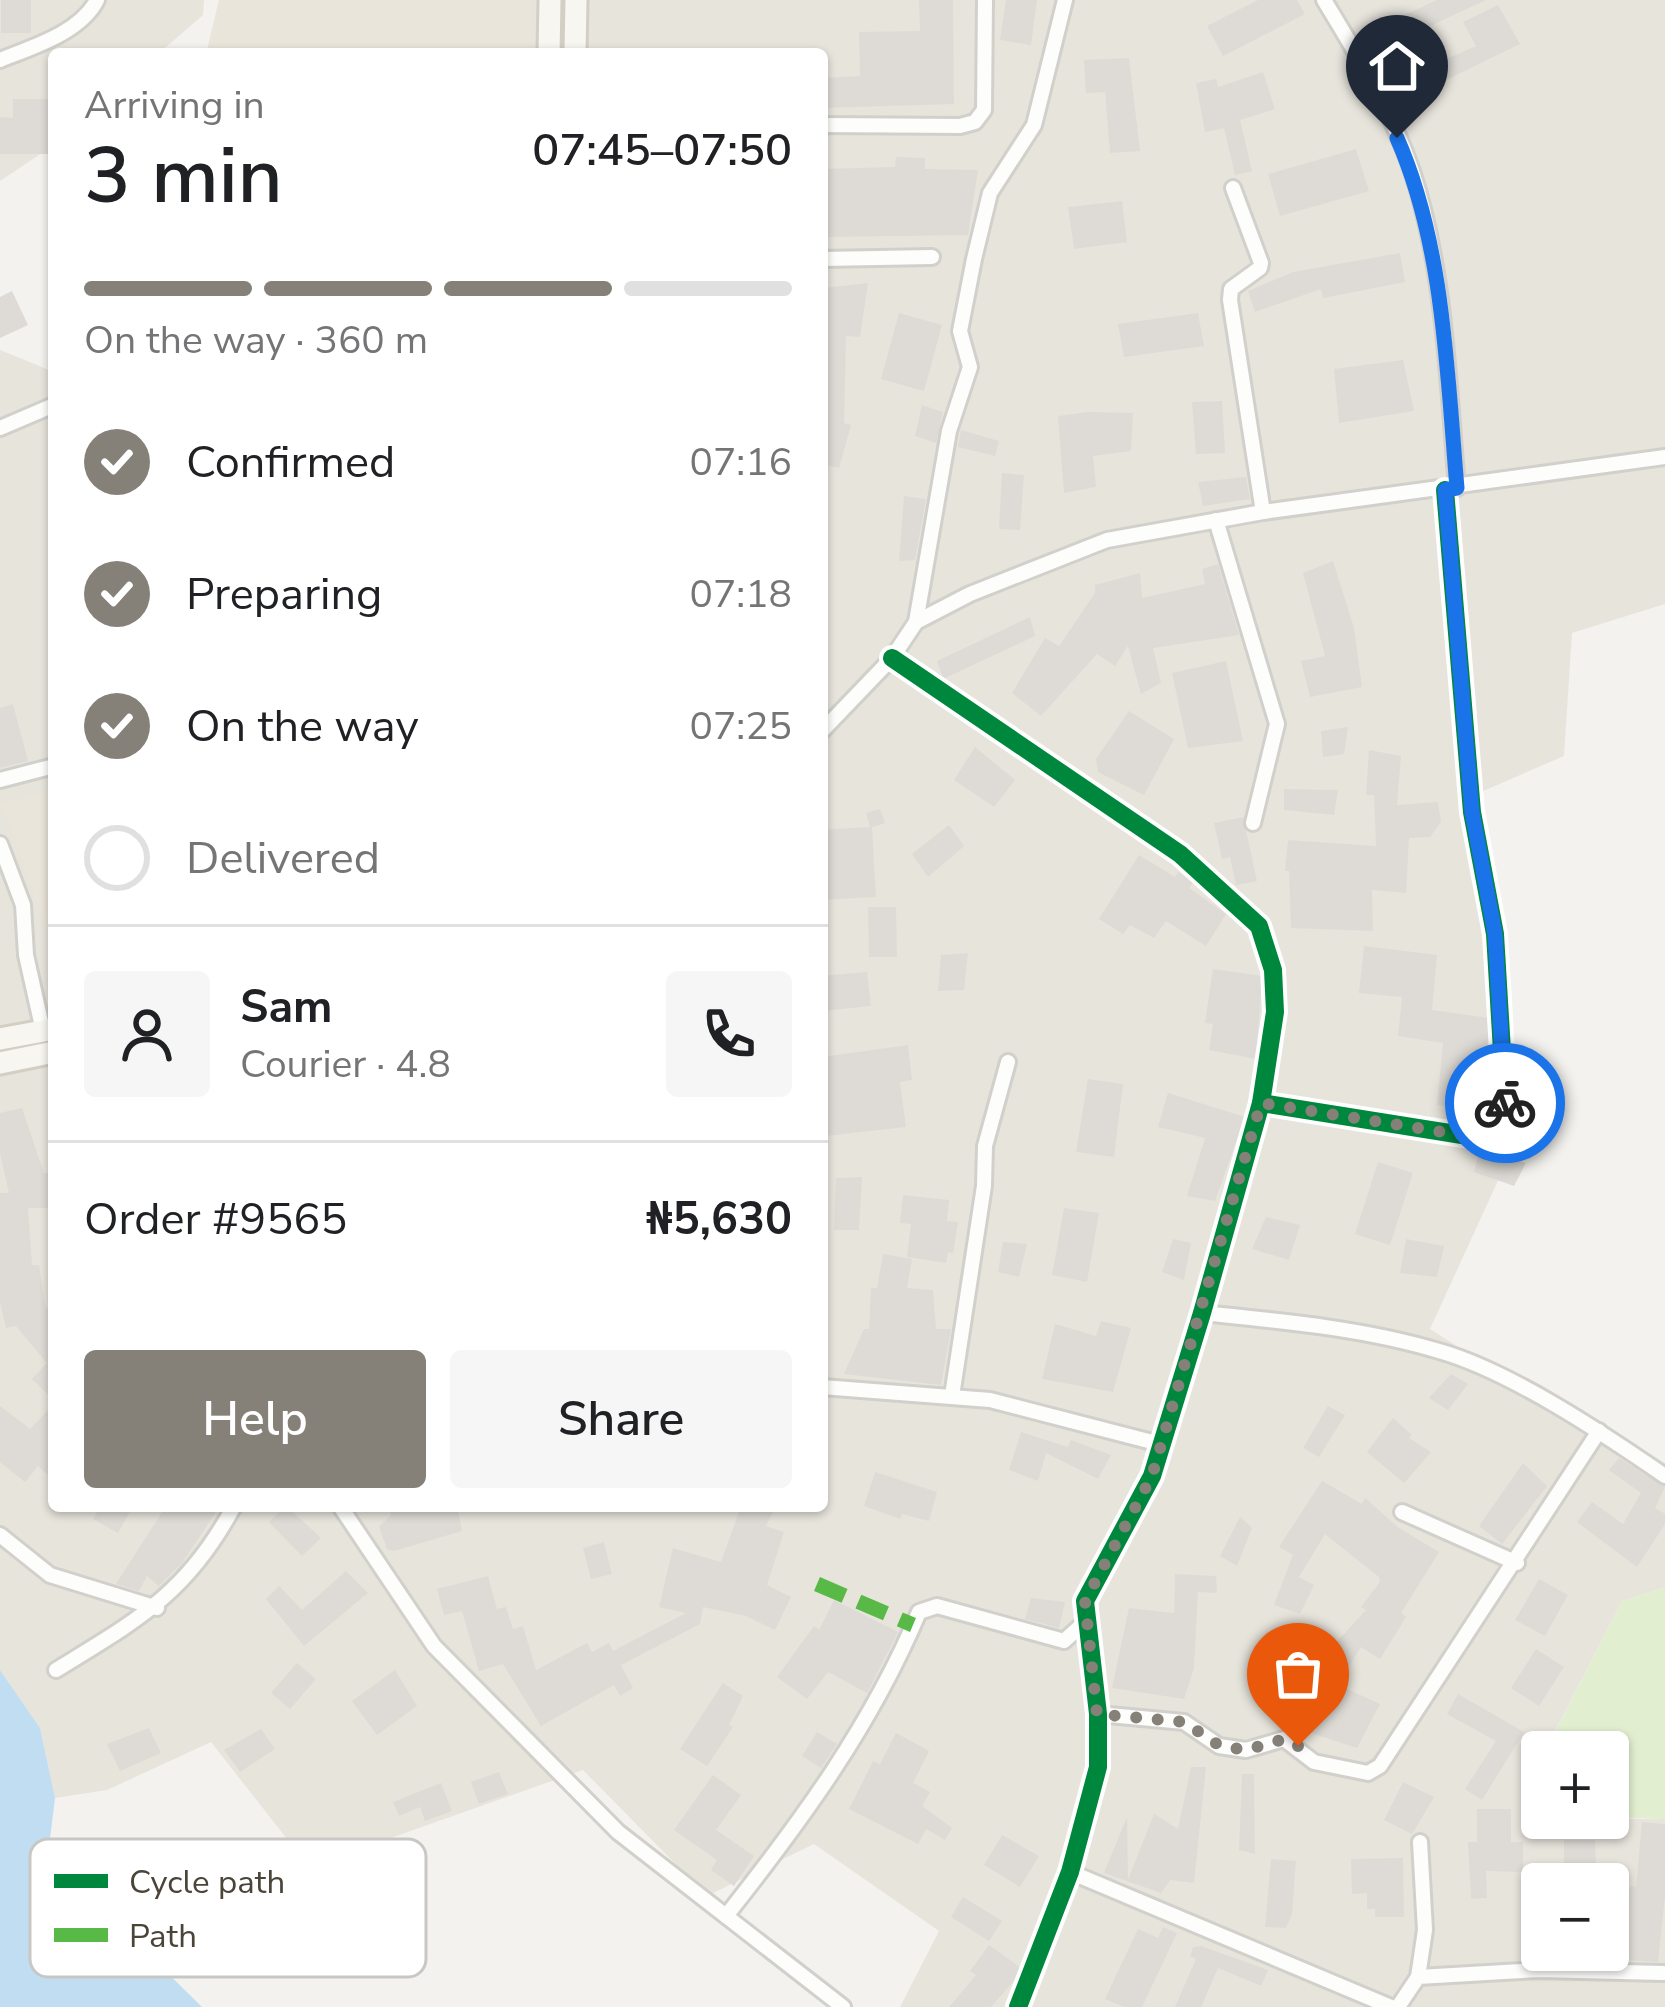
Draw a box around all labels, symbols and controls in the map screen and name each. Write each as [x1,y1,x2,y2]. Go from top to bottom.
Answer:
pin [1346,15,1448,138]
icon: home [1364,33,1430,99]
text: Arriving in [84,79,265,132]
text: 07:45–07:50 [532,120,792,181]
text: 3 min [84,123,283,230]
text: On the way · 360 m [84,314,428,367]
icon: check [84,429,150,495]
text: Confirmed [186,432,395,493]
text: 07:16 [690,436,792,489]
icon: check [84,561,150,627]
text: Preparing [186,564,382,625]
text: 07:18 [690,568,792,621]
icon: check [84,693,150,759]
text: On the way [186,696,419,757]
text: 07:25 [690,700,792,753]
text: Delivered [186,828,380,889]
button: person [84,971,210,1097]
button: phone [666,971,792,1097]
text: Sam [240,977,332,1038]
text: Courier · 4.8 [240,1038,451,1091]
courier [1445,1043,1565,1163]
icon: bike [1472,1070,1538,1136]
text: Order #9565 [84,1189,347,1250]
text: ₦5,630 [646,1189,792,1250]
button: Help [84,1350,426,1488]
button: Share [450,1350,792,1488]
pin [1247,1623,1349,1746]
icon: bag [1265,1641,1331,1707]
map controls [1521,1731,1629,1971]
button: + [1521,1731,1629,1839]
legend [30,1839,426,1977]
text: Cycle path [129,1860,285,1905]
button: − [1521,1863,1629,1971]
text: Path [129,1914,197,1959]

